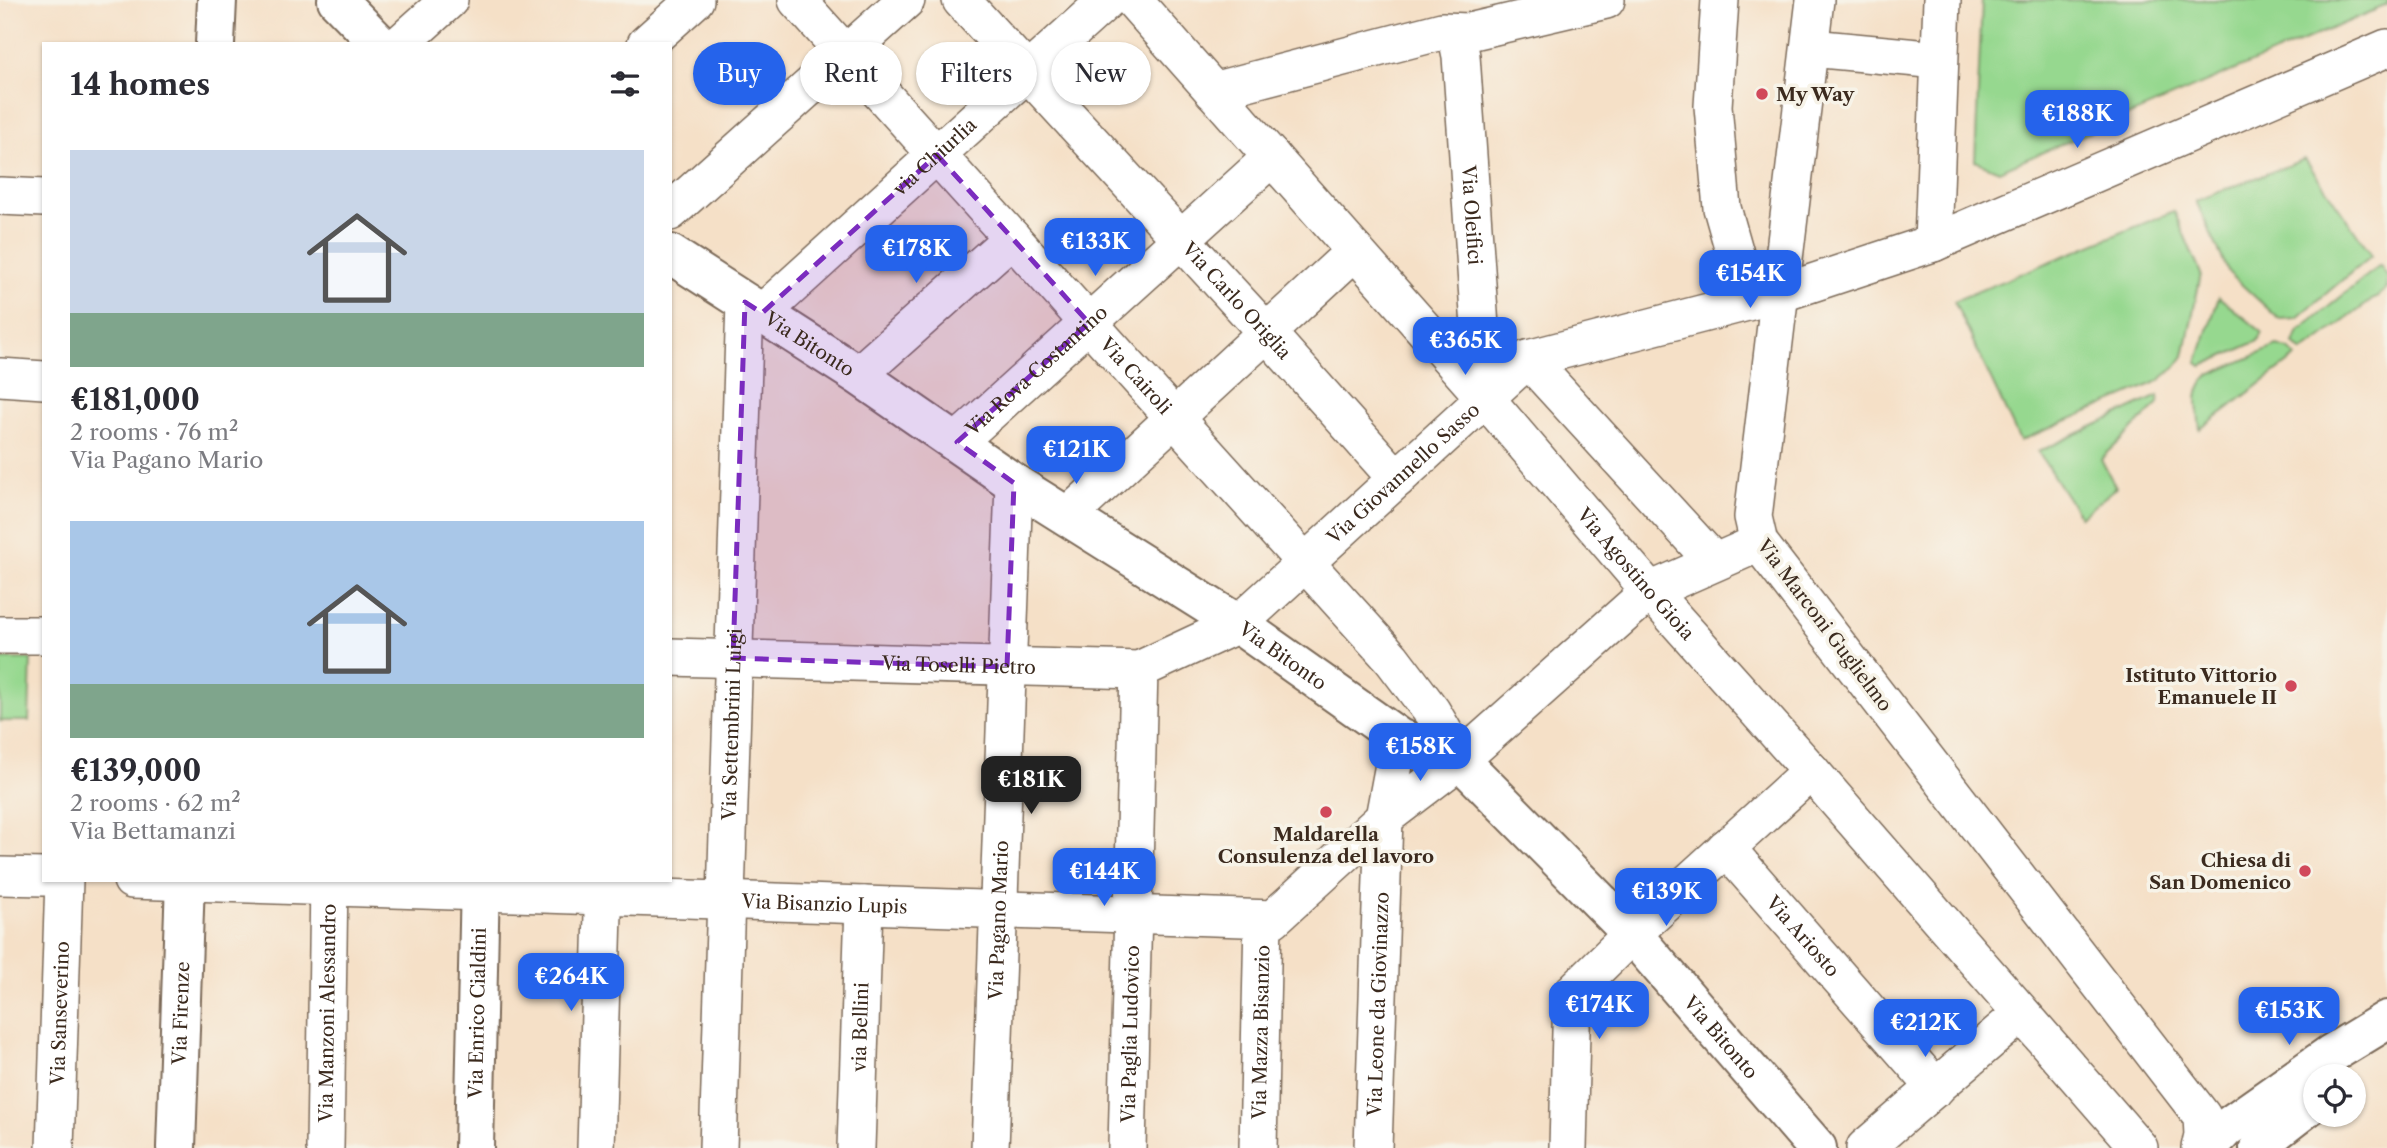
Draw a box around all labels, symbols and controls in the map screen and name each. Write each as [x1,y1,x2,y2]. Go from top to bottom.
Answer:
chip: Buy [693,42,786,105]
chip: Rent [800,42,902,105]
chip: Filters [916,42,1037,105]
chip: New [1051,42,1151,105]
icon: filters [606,65,644,103]
text: 14 homes [70,66,210,103]
place label: My Way [1776,83,1856,106]
marker: My Way [1754,86,1770,102]
pin: €188K [2028,90,2126,150]
text: €188K [2041,99,2113,127]
street label: via Chiurlia [888,113,981,201]
street label: Via Oleifici [1457,164,1487,266]
icon: home [294,195,420,321]
pin: €133K [1046,218,1144,278]
pin: €178K [867,226,965,285]
text: €133K [1060,227,1130,255]
text: €178K [881,234,951,262]
street label: Via Carlo Origlia [1177,237,1296,364]
pin: €154K [1701,250,1799,310]
text: €154K [1715,259,1785,287]
street label: Via Rova Costantino [960,301,1112,441]
street label: Via Bitonto [759,306,858,382]
pin: €365K [1416,318,1514,377]
text: €365K [1429,326,1501,354]
street label: Via Cairoli [1094,332,1176,419]
text: €181,000 [70,381,200,418]
street label: Via Giovannello Sasso [1322,398,1484,550]
text: 2 rooms · 76 m² [70,418,238,446]
pin: €121K [1027,426,1125,486]
text: €121K [1042,435,1110,463]
text: Via Pagano Mario [70,446,263,474]
street label: Via Agostino Gioia [1571,503,1699,645]
street label: Via Marconi Guglielmo [1752,534,1897,716]
icon: home [294,566,420,692]
street label: Via Bitonto [1234,617,1331,695]
street label: Via Settembrini Luigi [717,628,747,822]
street label: Via Toselli Pietro [880,652,1036,679]
place label: Istituto Vittorio Emanuele II [2125,664,2277,709]
marker: Istituto Vittorio Emanuele II [2283,678,2299,694]
pin: €158K [1371,724,1469,783]
text: €158K [1385,732,1455,760]
text: €139,000 [70,752,201,789]
pin: €181K [982,756,1080,816]
text: €181K [997,765,1065,793]
text: 2 rooms · 62 m² [70,789,241,817]
marker: Maldarella Consulenza del lavoro [1318,804,1334,820]
text: Via Bettamanzi [70,817,236,845]
place label: Maldarella Consulenza del lavoro [1218,823,1434,868]
street label: Via Pagano Mario [984,840,1013,1001]
pin: €144K [1055,848,1153,908]
place label: Chiesa di San Domenico [2149,849,2291,894]
text: €144K [1069,857,1139,885]
marker: Chiesa di San Domenico [2297,863,2313,879]
pin: €139K [1617,869,1715,928]
text: €139K [1631,877,1701,905]
street label: Via Bisanzio Lupis [740,890,908,919]
street label: Via Leone da Giovinazzo [1363,891,1394,1118]
street label: Via Ariosto [1761,891,1844,981]
street label: Via Manzoni Alessandro [314,904,341,1124]
street label: Via Enrico Cialdini [464,927,491,1100]
street label: Via Sanseverino [46,941,74,1086]
street label: Via Paglia Ludovico [1117,945,1144,1124]
street label: Via Mazza Bisanzio [1248,945,1274,1120]
pin: €264K [522,954,620,1013]
street label: Via Firenze [168,961,194,1066]
text: €264K [534,962,608,990]
street label: via Bellini [847,982,873,1073]
pin: €174K [1550,982,1648,1041]
pin: €153K [2240,988,2338,1047]
text: €174K [1565,990,1633,1018]
street label: Via Bitonto [1678,991,1763,1084]
text: €153K [2254,996,2324,1024]
pin: €212K [1876,1000,1974,1059]
text: €212K [1890,1008,1960,1036]
map controls [2303,1064,2366,1127]
button: locate [2303,1064,2366,1127]

